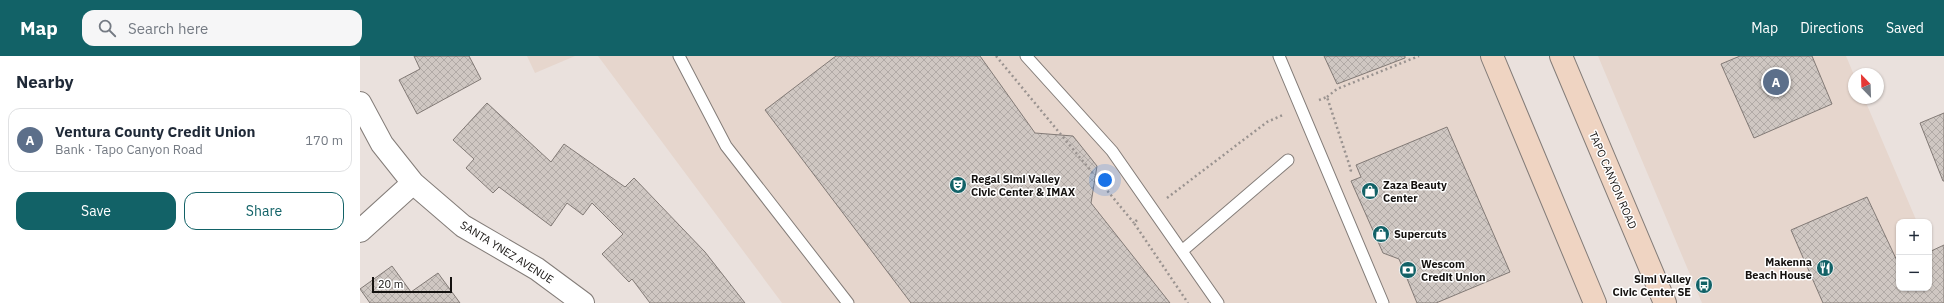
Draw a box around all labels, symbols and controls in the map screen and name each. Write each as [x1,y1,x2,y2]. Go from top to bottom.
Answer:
search box [82,10,362,46]
text: Map [20,16,58,40]
icon: search [96,17,118,39]
text: Search here [128,19,208,38]
text: Map [1751,19,1778,37]
text: Directions [1800,19,1864,37]
text: Saved [1886,19,1924,37]
pin: A [1763,67,1789,97]
north arrow [1848,68,1884,104]
text: Nearby [16,71,74,93]
text: Ventura County Credit Union [55,122,256,141]
street label: TAPO CANYON ROAD [1586,129,1640,231]
text: A [26,132,34,149]
text: 170 m [305,132,343,149]
text: Bank · Tapo Canyon Road [55,141,203,158]
your location [1095,170,1115,190]
place label: Regal Simi Valley Civic Center & IMAX [971,172,1076,199]
theatre icon: Regal Simi Valley Civic Center & IMAX [948,175,968,195]
place label: Zaza Beauty Center [1383,178,1447,205]
shop icon: Zaza Beauty Center [1360,181,1380,201]
button: Save [16,192,176,230]
button: Share [184,192,344,230]
street label: SANTA YNEZ AVENUE [458,218,556,286]
map controls [1896,219,1932,291]
button: + [1896,219,1932,255]
shop icon: Supercuts [1371,224,1391,244]
place label: Supercuts [1394,227,1447,241]
place label: Makenna Beach House [1745,255,1812,282]
button: − [1896,255,1932,291]
place label: Wescom Credit Union [1421,257,1485,284]
restaurant icon: Makenna Beach House [1815,258,1835,278]
bank icon: Wescom Credit Union [1398,260,1418,280]
place label: Simi Valley Civic Center SE [1613,272,1691,299]
scale bar [372,275,452,294]
bus stop icon: Simi Valley Civic Center SE [1694,275,1714,295]
text: 20 m [378,277,403,291]

